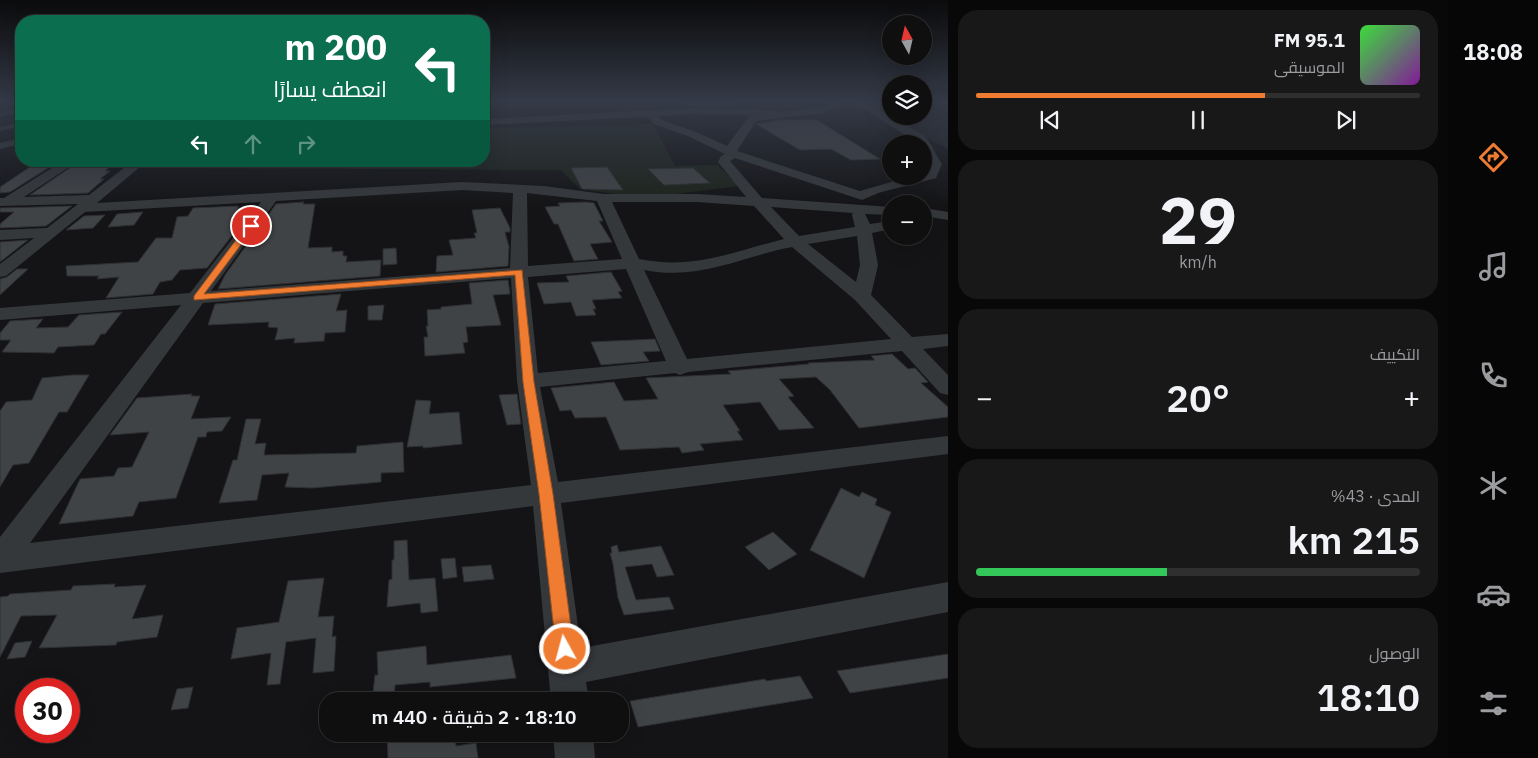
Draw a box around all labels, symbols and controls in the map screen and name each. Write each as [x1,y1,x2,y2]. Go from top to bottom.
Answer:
north arrow [882,15,932,65]
map controls [882,15,932,245]
text: 200 m [284,24,387,70]
text: 95.1 FM [1274,28,1345,52]
icon: left [405,35,470,100]
text: 18:08 [1463,37,1523,66]
text: الموسيقى [1274,57,1345,77]
text: انعطف يسارًا [273,74,387,103]
button: layers [882,75,932,125]
icon: previous [1036,106,1064,134]
icon: pause [1184,106,1212,134]
icon: next [1332,106,1360,134]
icon: left [186,130,214,158]
icon: ahead [239,130,267,158]
icon: right [292,130,320,158]
button: + [882,135,932,185]
icon: directions [1476,140,1511,175]
text: 29 [1159,177,1237,262]
button: − [882,195,932,245]
pin [230,205,272,247]
icon: arrive [237,212,265,240]
icon: music [1476,249,1511,284]
text: km/h [1179,252,1217,272]
text: التكييف [1370,344,1420,364]
icon: phone [1476,358,1511,393]
text: 20° [1166,373,1230,422]
text: − [976,379,993,416]
text: + [1403,379,1420,416]
icon: climate [1476,468,1511,503]
text: المدى · 43% [1331,486,1420,506]
text: 215 km [1288,515,1420,564]
icon: car [1476,577,1511,612]
position arrow [538,622,590,674]
text: الوصول [1369,643,1420,663]
text: 18:10 [1317,672,1420,721]
speed limit sign: 30 [15,678,80,743]
icon: filters [1476,686,1511,721]
text: 18:10 · 2 دقيقة · 440 m [372,705,576,729]

